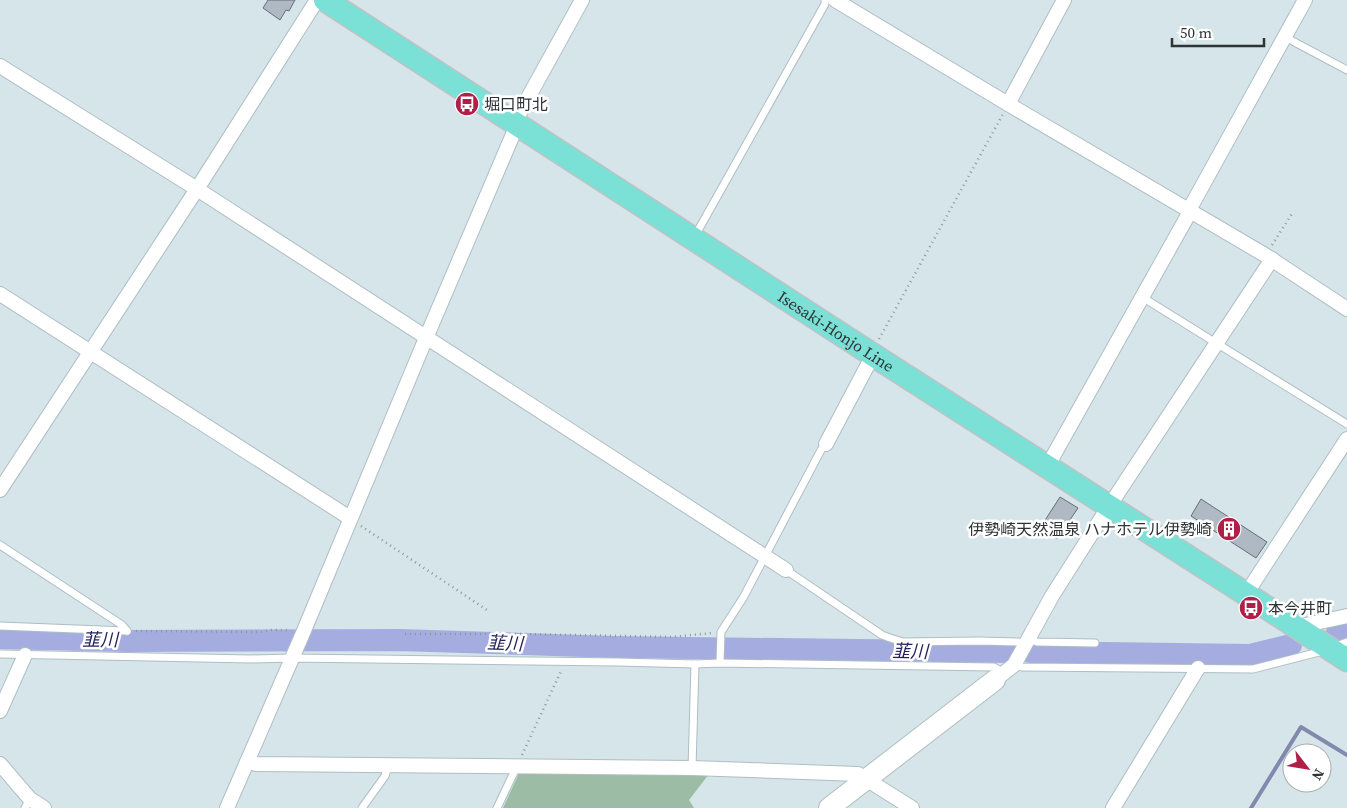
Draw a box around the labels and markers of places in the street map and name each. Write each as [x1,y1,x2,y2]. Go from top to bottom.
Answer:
bus stop icon: 堀口町北 [454,91,480,117]
place label: 堀口町北 [484,93,548,115]
building icon: 伊勢崎天然温泉 ハナホテル伊勢崎 [1216,516,1242,542]
place label: 伊勢崎天然温泉 ハナホテル伊勢崎 [968,518,1212,540]
bus stop icon: 本今井町 [1238,595,1264,621]
place label: 本今井町 [1268,597,1332,619]

